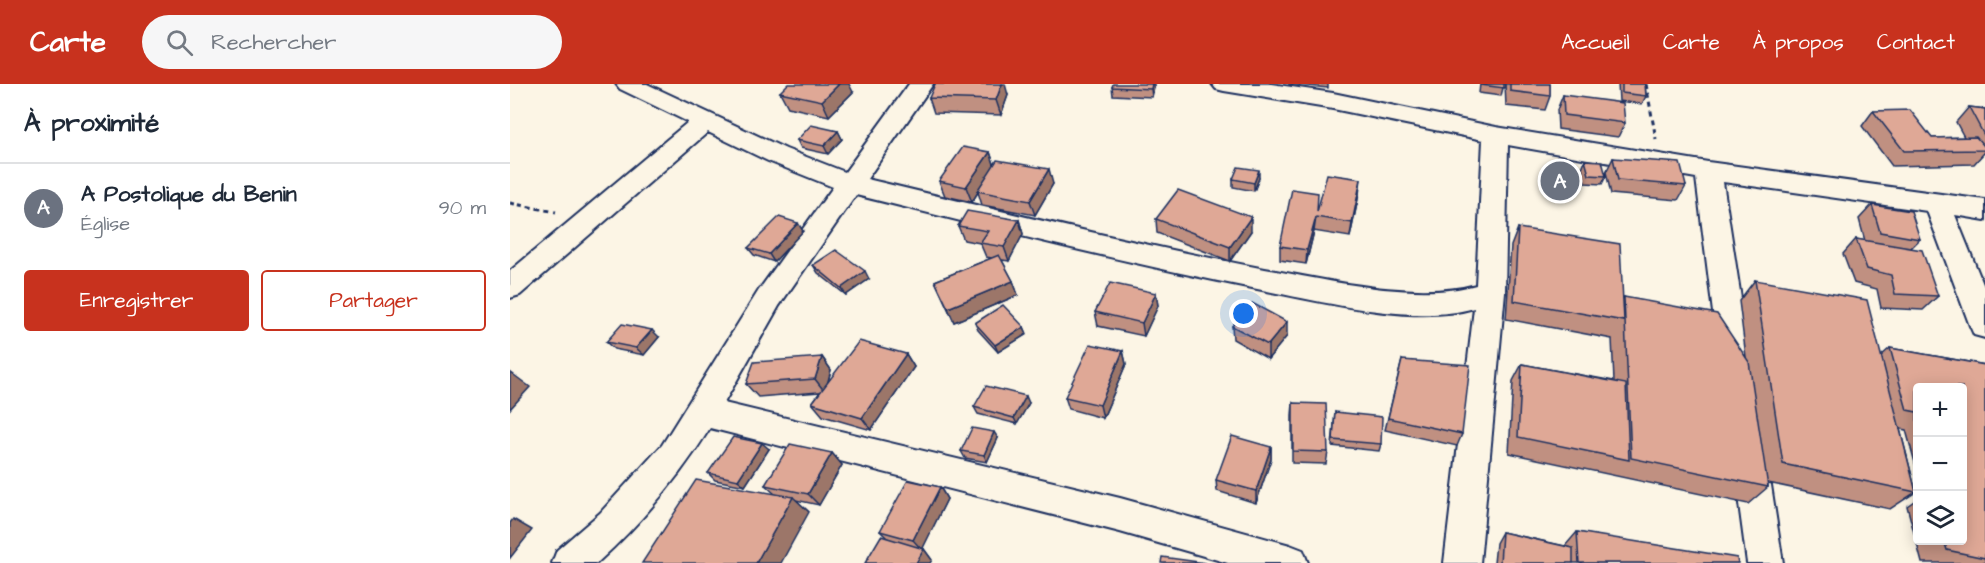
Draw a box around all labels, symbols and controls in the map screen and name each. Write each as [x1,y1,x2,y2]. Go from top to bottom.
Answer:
search box [142,15,562,69]
text: Carte [30,23,106,62]
icon: search [163,26,196,59]
text: Rechercher [211,27,336,58]
text: Accueil [1561,28,1630,57]
text: Carte [1663,28,1720,57]
text: À propos [1753,28,1844,57]
text: Contact [1877,28,1955,57]
text: À proximité [24,105,159,141]
pin: A [1540,158,1580,204]
text: A Postolique du Benin [81,179,297,210]
text: A [37,194,50,222]
text: 90 m [438,194,486,222]
text: Église [81,210,130,238]
button: Enregistrer [24,270,249,331]
button: Partager [261,270,486,331]
your location [1229,299,1258,328]
map controls [1913,383,1967,545]
button: + [1913,383,1967,437]
button: − [1913,437,1967,491]
button: layers [1913,491,1967,545]

